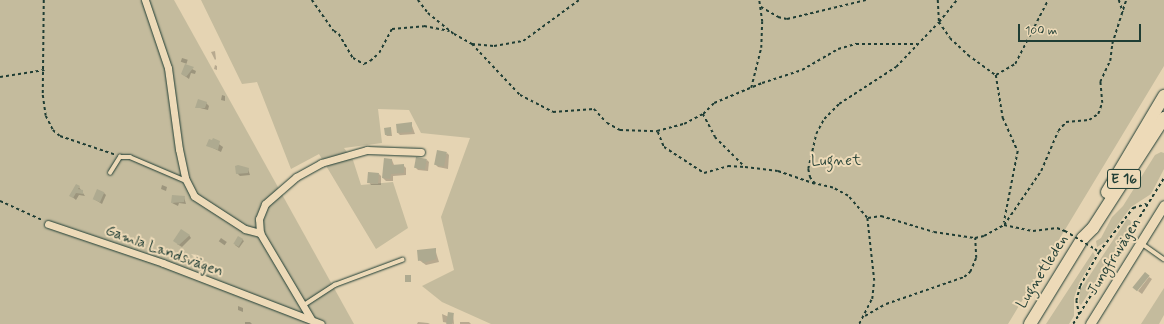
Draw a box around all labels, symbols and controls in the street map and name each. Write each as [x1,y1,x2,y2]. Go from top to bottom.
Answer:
scale bar [1020,16,1143,42]
text: 100 m [1025,23,1057,39]
park label: Lugnet [811,153,861,171]
road number: E 16 [1107,167,1141,191]
street label: Jungfruvägen [1084,215,1146,299]
street label: Gamla Landsvägen [103,223,225,281]
street label: Lugnetleden [1013,232,1073,312]

